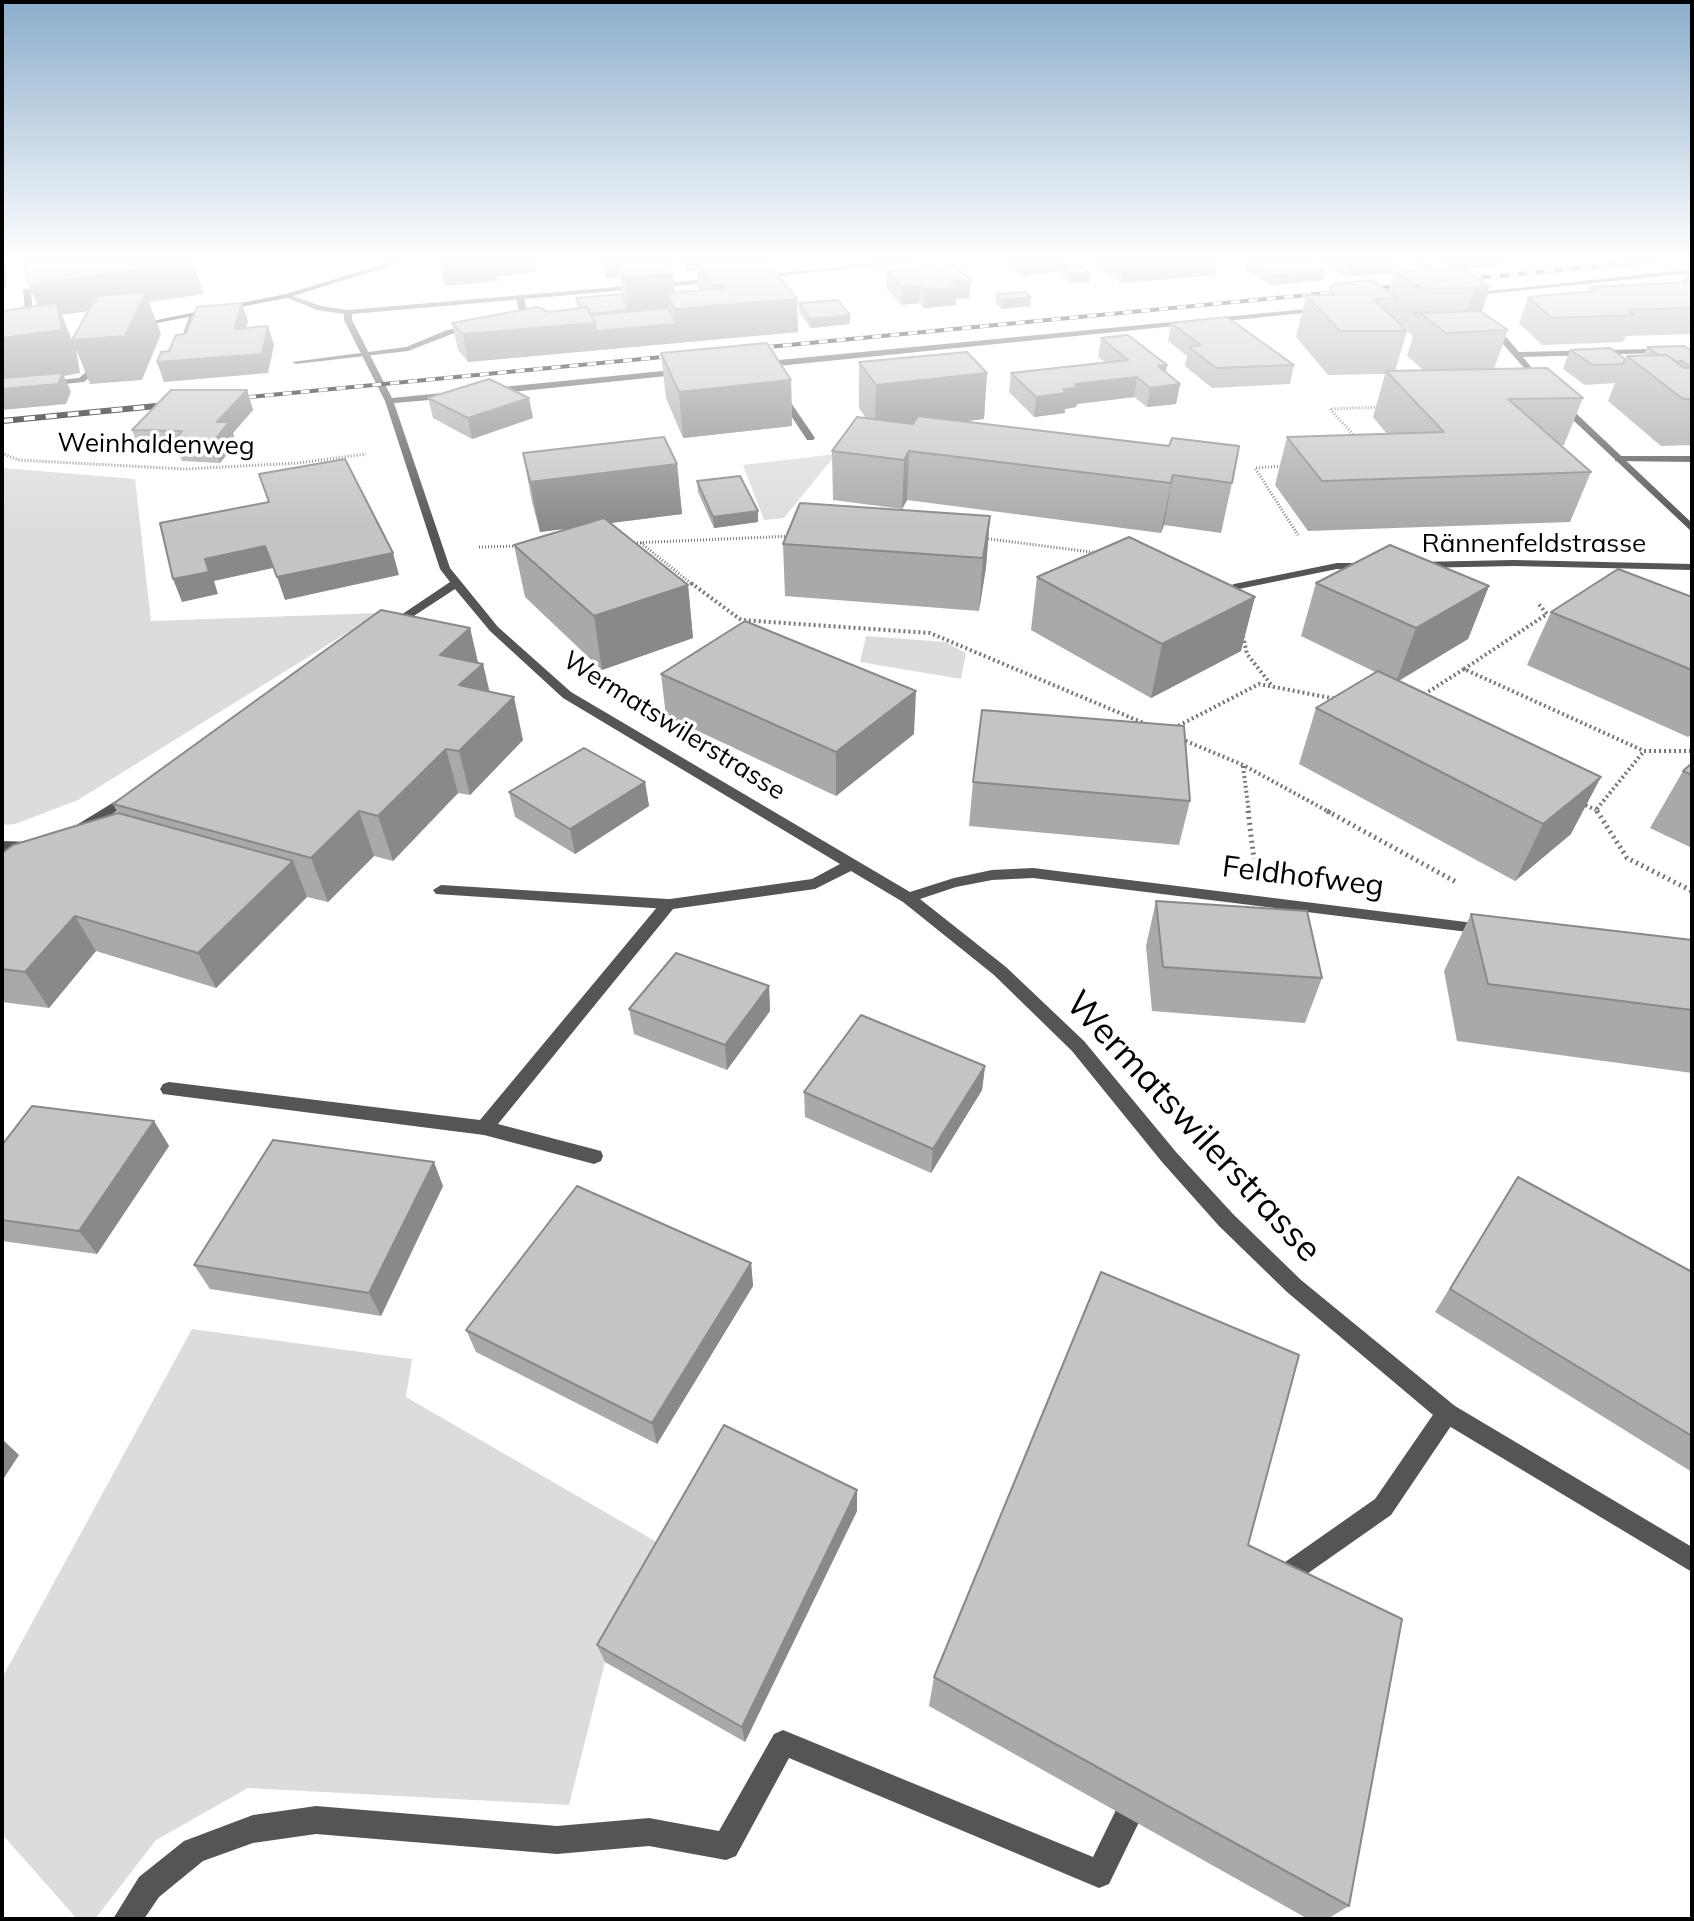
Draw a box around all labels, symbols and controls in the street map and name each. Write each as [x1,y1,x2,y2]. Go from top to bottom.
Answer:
street label: Weinhaldenweg [57,428,255,462]
street label: Rännenfeldstrasse [1422,528,1646,560]
street label: Wermatswilerstrasse [557,645,791,807]
street label: Feldhofweg [1220,849,1386,905]
street label: Wermatswilerstrasse [1056,983,1330,1271]

